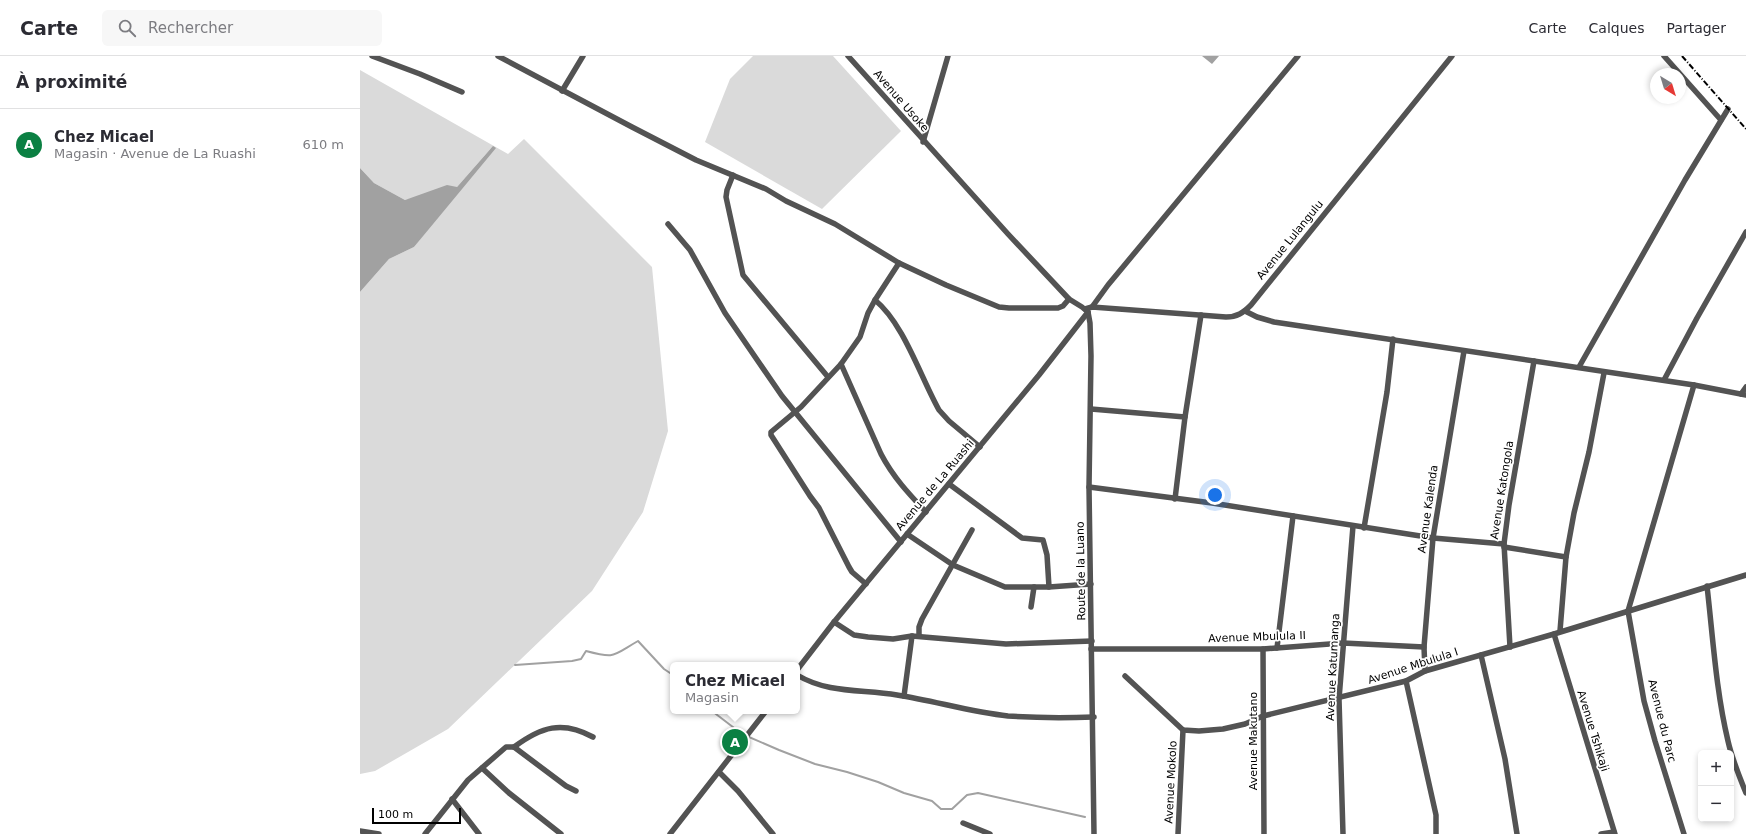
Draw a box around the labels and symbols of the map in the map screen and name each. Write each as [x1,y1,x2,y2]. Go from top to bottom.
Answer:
street label: Avenue Usoke [871,67,932,135]
north arrow [1650,68,1686,104]
street label: Avenue Lulangulu [1254,198,1326,282]
street label: Avenue de La Ruashi [893,437,977,533]
street label: Avenue Katongola [1488,440,1516,540]
street label: Avenue Kalenda [1415,464,1441,554]
your location [1205,485,1225,505]
street label: Route de la Luano [1074,521,1088,621]
street label: Avenue Katumanga [1324,613,1342,721]
street label: Avenue Mbulula II [1208,629,1306,645]
street label: Avenue Mbulula I [1366,645,1460,687]
street label: Avenue du Parc [1645,678,1679,764]
street label: Avenue Tshikaji [1574,689,1612,773]
street label: Avenue Makutano [1247,692,1260,790]
pin: A [722,727,748,757]
street label: Avenue Mokolo [1162,740,1180,824]
scale bar [372,806,461,825]

